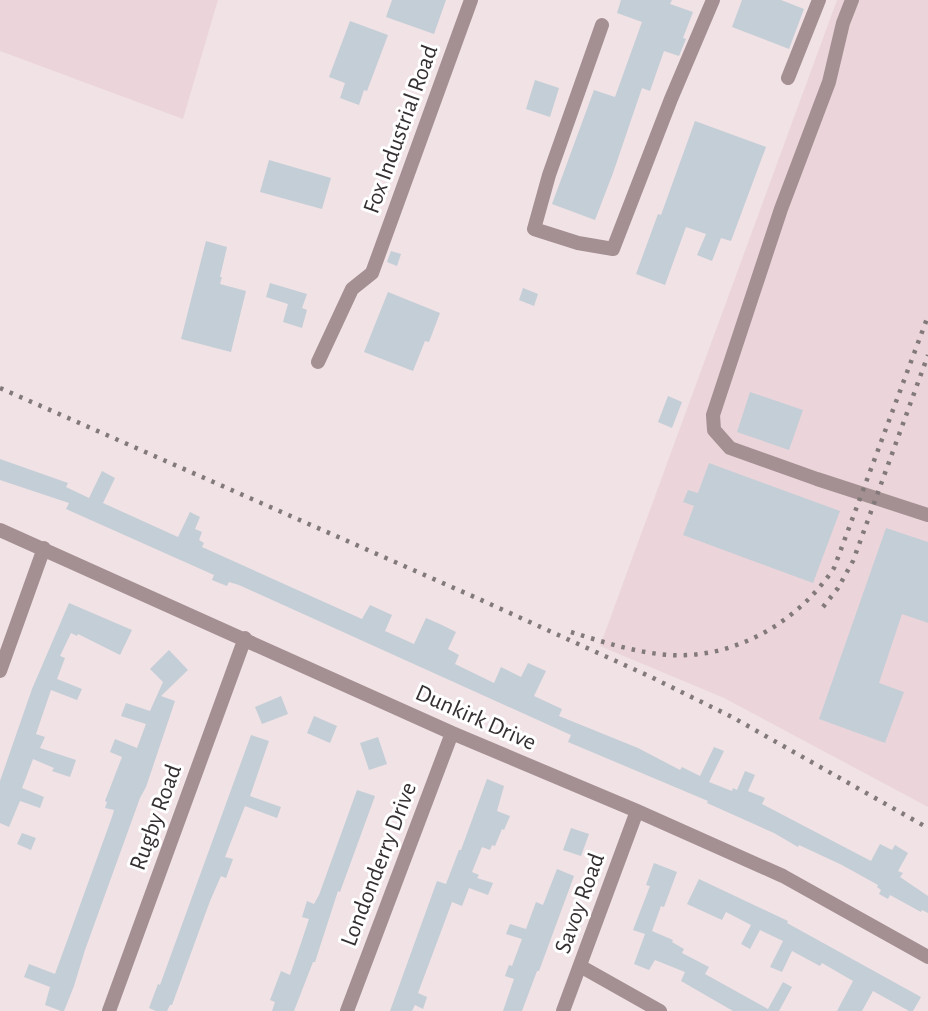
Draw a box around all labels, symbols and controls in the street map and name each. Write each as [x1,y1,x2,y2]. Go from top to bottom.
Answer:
street label: Fox Industrial Road [359,42,443,217]
street label: Dunkirk Drive [412,681,540,755]
street label: Rugby Road [126,761,186,873]
street label: Londonderry Drive [337,779,421,950]
street label: Savoy Road [551,850,609,957]

